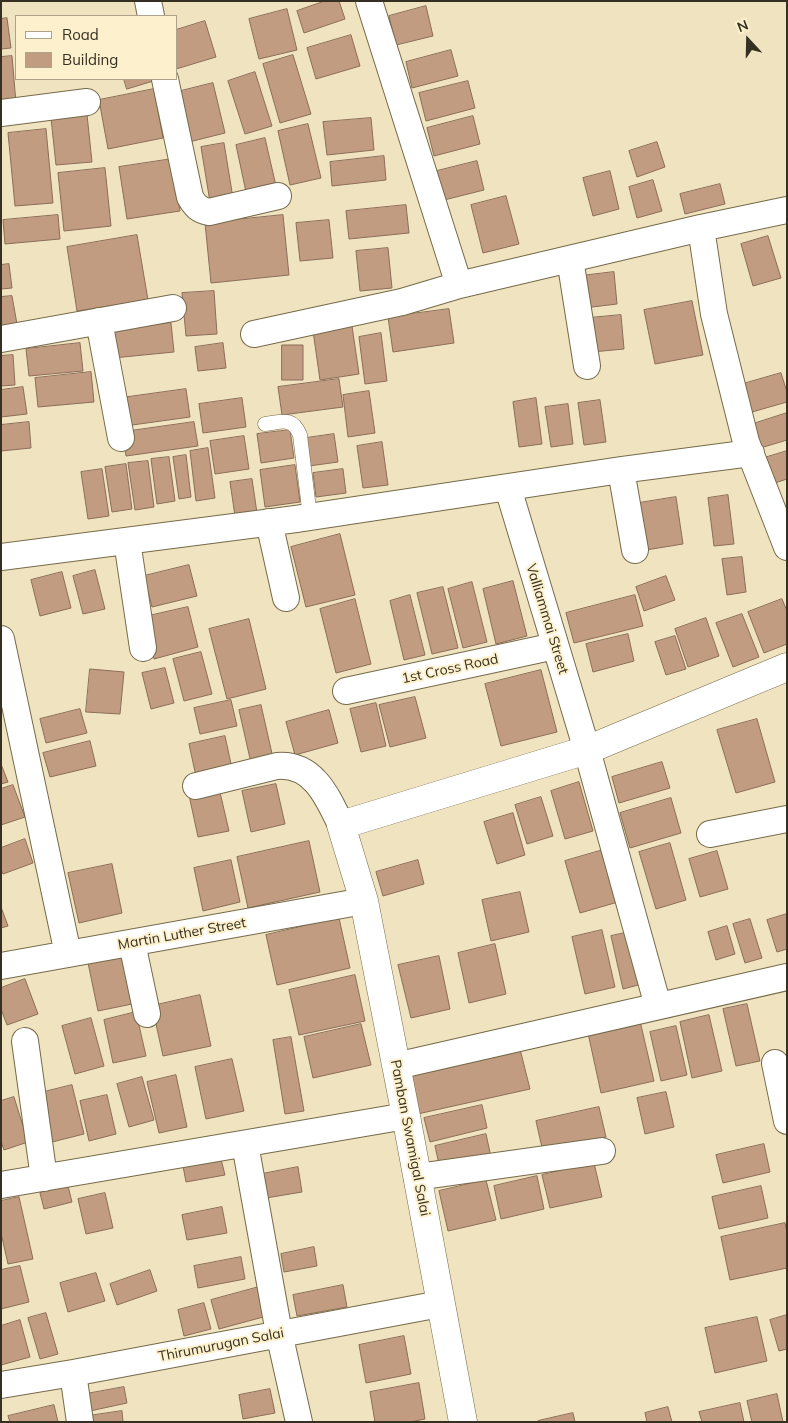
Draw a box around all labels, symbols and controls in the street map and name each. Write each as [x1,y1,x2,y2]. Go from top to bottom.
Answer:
legend [15,15,178,80]
north arrow [723,15,773,65]
text: N [734,16,751,36]
text: Road [62,25,99,44]
text: Building [62,50,118,69]
street label: Valliammai Street [522,562,572,676]
street label: 1st Cross Road [400,651,500,687]
street label: Martin Luther Street [117,914,247,954]
street label: Pamban Swamigal Salai [387,1058,433,1218]
street label: Thirumurugan Salai [157,1325,285,1365]

